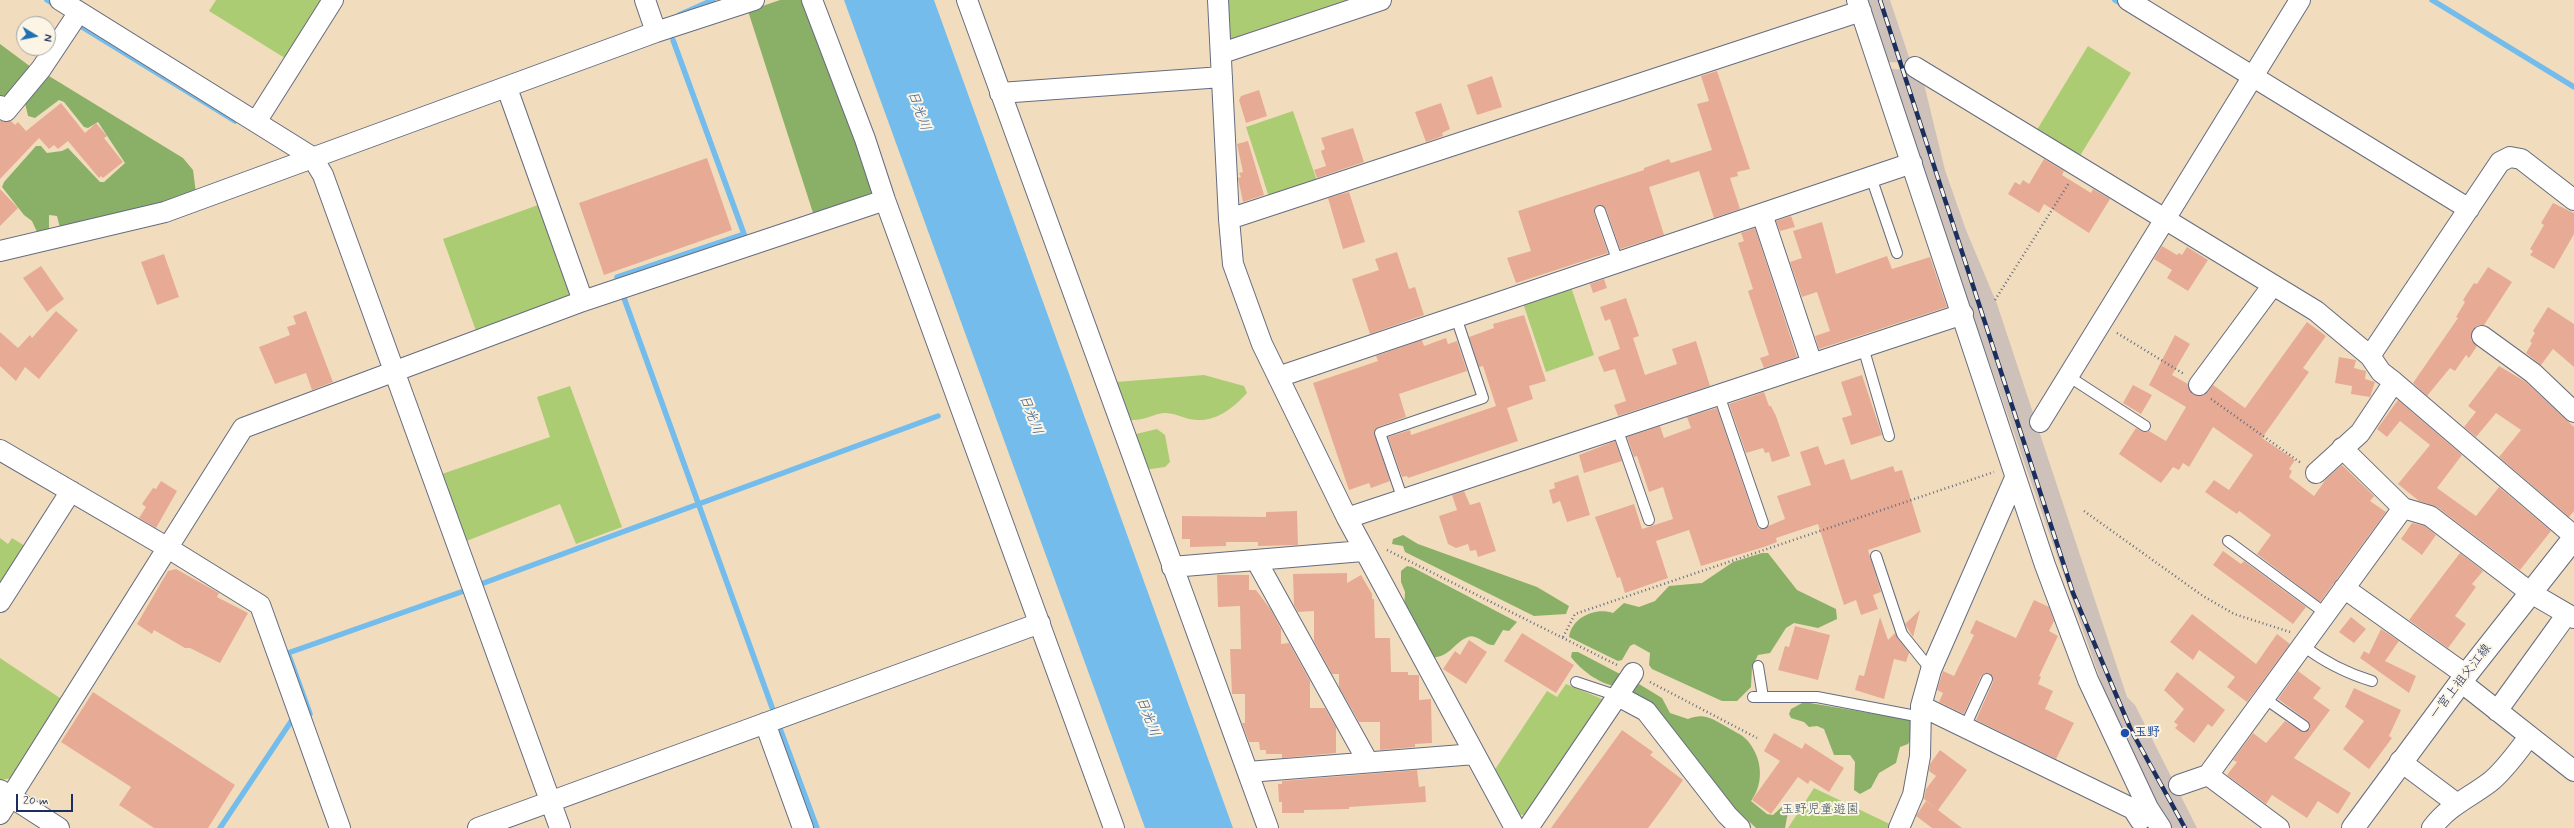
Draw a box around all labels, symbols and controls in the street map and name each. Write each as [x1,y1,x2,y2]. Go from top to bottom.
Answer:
north arrow [16,16,56,56]
text: N [39,33,54,43]
water label: 日光川 [903,88,933,134]
water label: 日光川 [1015,392,1045,438]
street label: 一宮上祖父江線 [2427,641,2495,723]
water label: 日光川 [1132,694,1162,740]
place label: 玉野 [2134,725,2160,741]
marker: 玉野 [2119,727,2131,739]
scale bar [18,786,75,812]
text: 20 m [23,793,49,809]
park label: 玉野児童遊園 [1781,802,1859,818]

